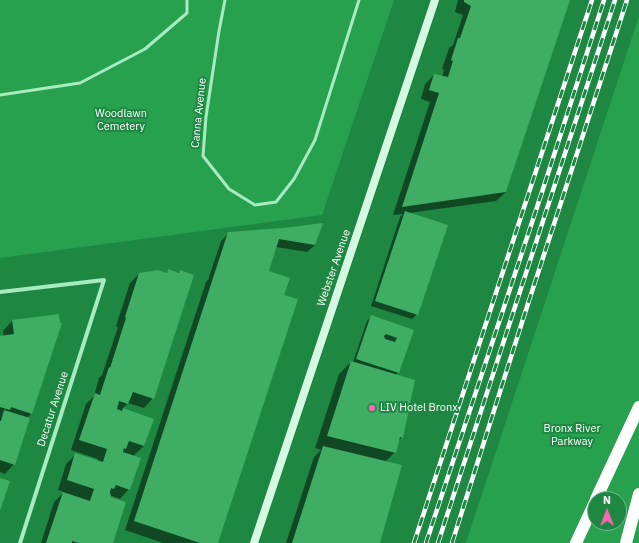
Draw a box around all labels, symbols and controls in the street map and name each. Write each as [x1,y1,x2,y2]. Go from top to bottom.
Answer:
street label: Canna Avenue [189,77,209,149]
park label: Woodlawn Cemetery [95,107,147,133]
street label: Webster Avenue [315,228,353,308]
street label: Decatur Avenue [35,370,71,448]
place label: LIV Hotel Bronx [380,401,458,415]
marker: LIV Hotel Bronx [367,403,377,413]
park label: Bronx River Parkway [544,422,600,448]
north arrow [587,491,627,531]
text: N [603,493,611,507]

